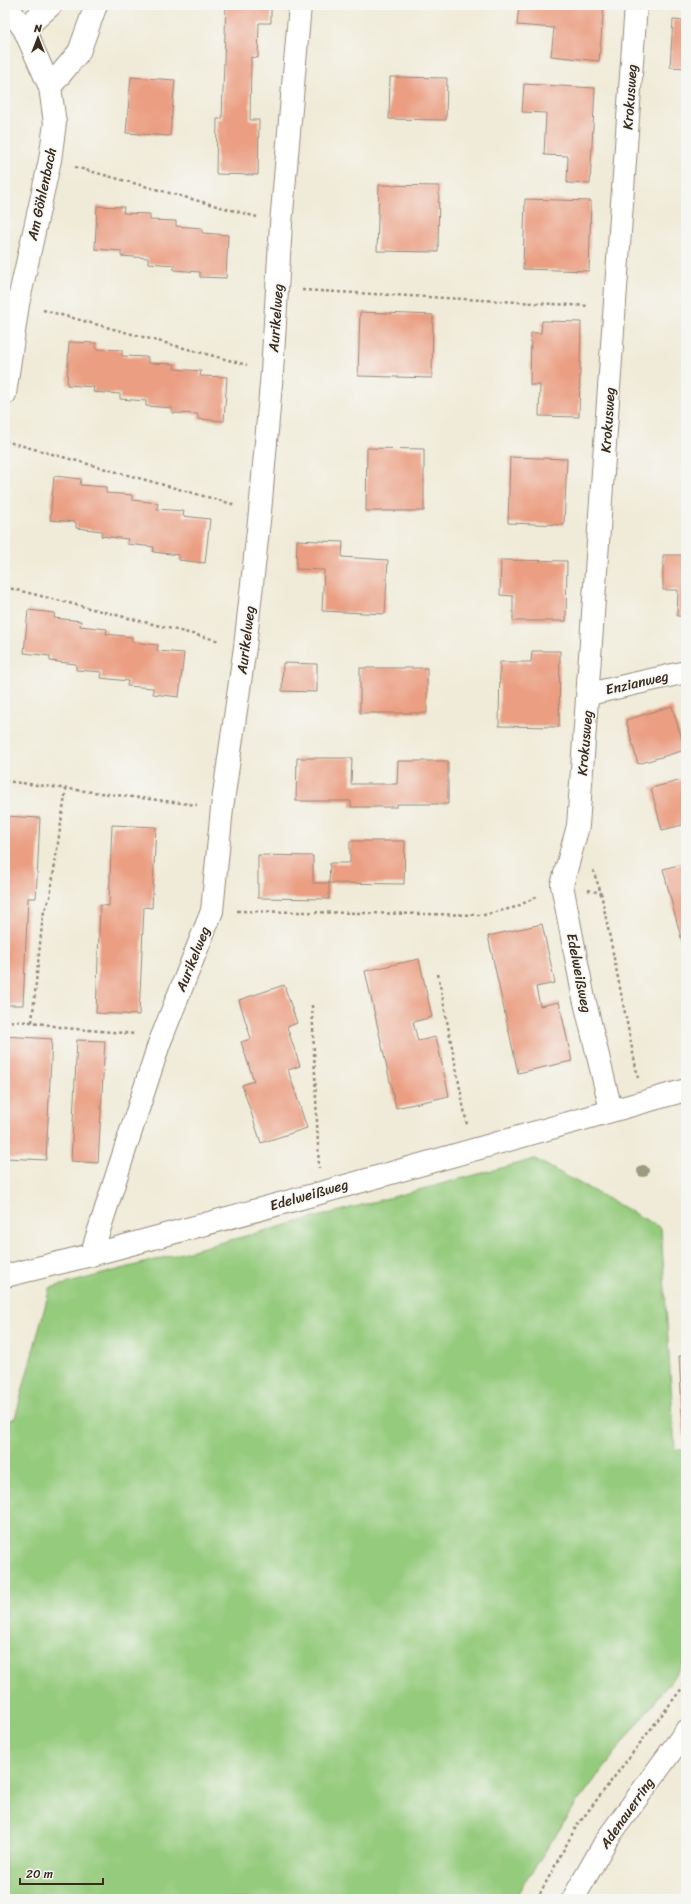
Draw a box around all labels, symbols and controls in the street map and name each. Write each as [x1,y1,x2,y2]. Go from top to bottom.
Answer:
north arrow [18,18,58,58]
text: N [33,19,42,38]
street label: Krokusweg [615,63,645,131]
street label: Am Göhlenbach [20,145,64,244]
street label: Aurikelweg [261,283,291,354]
street label: Krokusweg [593,386,623,454]
street label: Aurikelweg [229,605,263,676]
street label: Enzianweg [603,664,671,702]
street label: Krokusweg [570,709,600,777]
street label: Aurikelweg [168,923,217,996]
street label: Edelweißweg [559,931,599,1015]
street label: Edelweißweg [267,1172,351,1218]
street label: Adenauerring [592,1772,661,1855]
scale bar [20,1860,103,1886]
text: 20 m [26,1863,53,1885]

